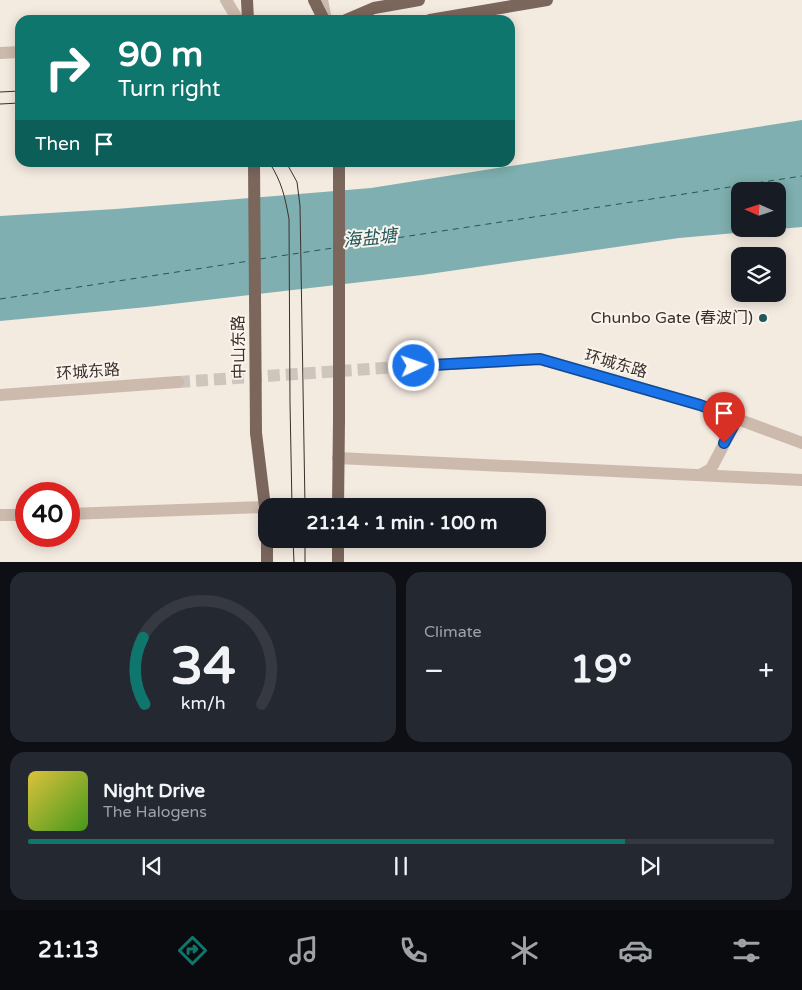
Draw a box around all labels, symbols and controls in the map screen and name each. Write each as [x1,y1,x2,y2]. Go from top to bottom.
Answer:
text: 90 m [118,34,203,76]
icon: right [35,35,100,100]
text: Turn right [118,76,220,102]
icon: arrive [90,130,118,158]
text: Then [35,133,80,155]
north arrow [731,182,786,238]
map controls [731,182,786,302]
water label: 海盐塘 [342,224,401,252]
button: layers [731,247,786,302]
place label: Chunbo Gate (春波门) [591,308,753,328]
marker: Chunbo Gate (春波门) [757,312,769,324]
street label: 中山东路 [228,315,250,379]
position arrow [387,339,439,391]
street label: 环城东路 [582,346,650,382]
street label: 环城东路 [55,360,121,384]
pin [703,392,745,443]
icon: arrive [710,399,738,427]
speed limit sign: 40 [15,482,80,547]
text: 21:14 · 1 min · 100 m [306,512,498,534]
text: Climate [424,622,482,642]
text: 34 [170,635,236,698]
text: 19° [570,647,632,693]
text: − [424,654,444,688]
text: + [758,654,774,688]
text: km/h [181,693,225,714]
text: Night Drive [103,780,205,802]
text: The Halogens [103,802,207,822]
icon: previous [138,852,166,880]
icon: pause [387,852,415,880]
icon: next [636,852,664,880]
icon: directions [175,933,210,968]
icon: music [286,933,321,968]
icon: phone [396,933,431,968]
icon: climate [507,933,542,968]
icon: car [618,933,653,968]
icon: filters [729,933,764,968]
text: 21:13 [38,937,99,963]

